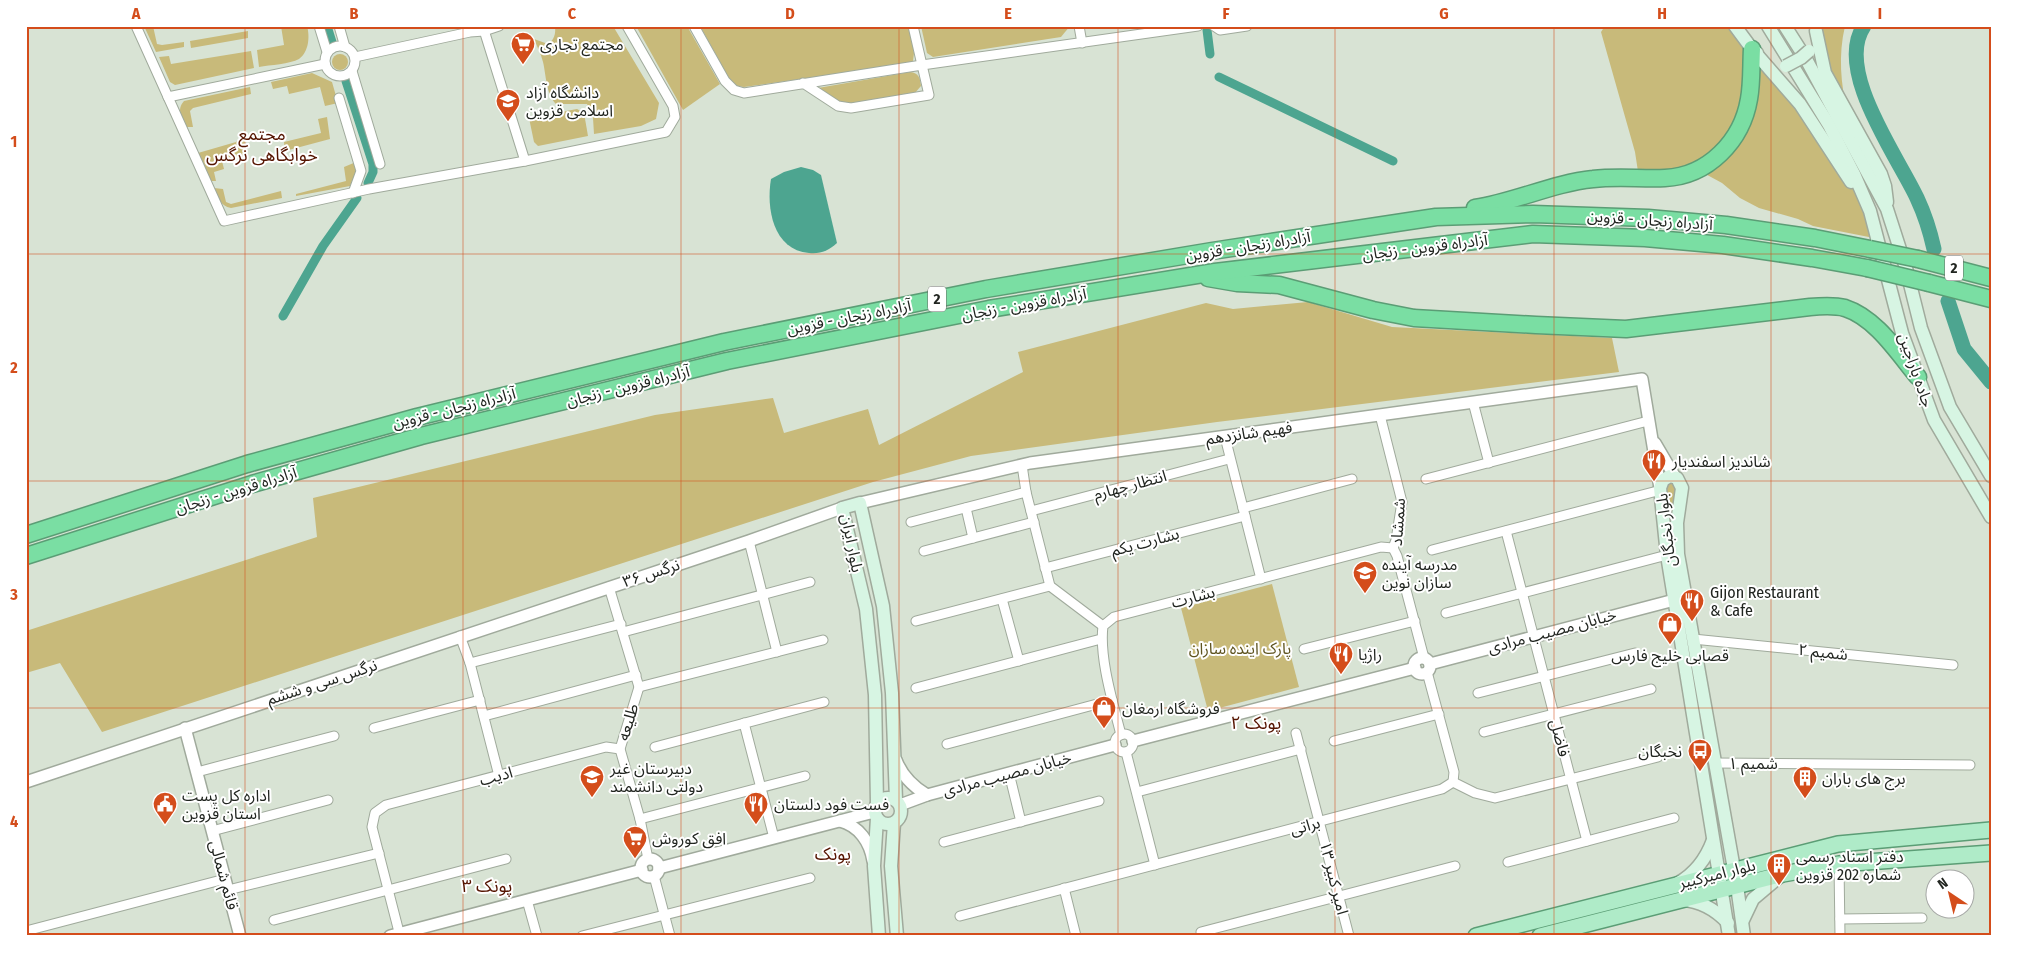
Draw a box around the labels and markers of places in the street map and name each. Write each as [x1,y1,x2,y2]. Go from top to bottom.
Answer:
supermarket icon: مجتمع تجاری [510,31,536,65]
place label: مجتمع تجاری [540,35,624,57]
place label: دانشگاه آزاد اسلامی قزوین [526,83,613,120]
school or university icon: دانشگاه آزاد اسلامی قزوین [495,88,521,122]
restaurant icon: شاندیز اسفندیار [1641,448,1667,482]
place label: شاندیز اسفندیار [1671,452,1770,471]
place label: مدرسه آینده سازان نوین [1382,555,1457,592]
school or university icon: مدرسه آینده سازان نوین [1352,560,1378,594]
place label: Gijon Restaurant & Cafe [1710,583,1820,620]
restaurant icon: Gijon Restaurant & Cafe [1679,588,1705,622]
shop icon: قصابی خلیج فارس [1657,611,1683,645]
restaurant icon: راژیا [1328,641,1354,675]
place label: راژیا [1358,645,1382,664]
place label: قصابی خلیج فارس [1611,646,1729,668]
shop icon: فروشگاه ارمغان [1091,695,1117,729]
place label: فروشگاه ارمغان [1122,699,1220,718]
bus stop icon: نخبگان [1687,738,1713,772]
place label: نخبگان [1638,742,1682,761]
place label: دبیرستان غیر دولتی دانشمند [609,759,703,796]
school or university icon: دبیرستان غیر دولتی دانشمند [579,764,605,798]
building icon: برج های باران [1792,765,1818,799]
place label: برج های باران [1822,769,1906,791]
place label: اداره کل پست استان قزوین [182,786,271,823]
public building icon: اداره کل پست استان قزوین [152,791,178,825]
restaurant icon: فست فود دلستان [743,791,769,825]
place label: فست فود دلستان [774,795,889,814]
supermarket icon: افق کوروش [622,825,648,859]
place label: افق کوروش [652,829,726,849]
place label: دفتر اسناد رسمی شماره 202 قزوین [1796,847,1904,884]
building icon: دفتر اسناد رسمی شماره 202 قزوین [1766,852,1792,886]

